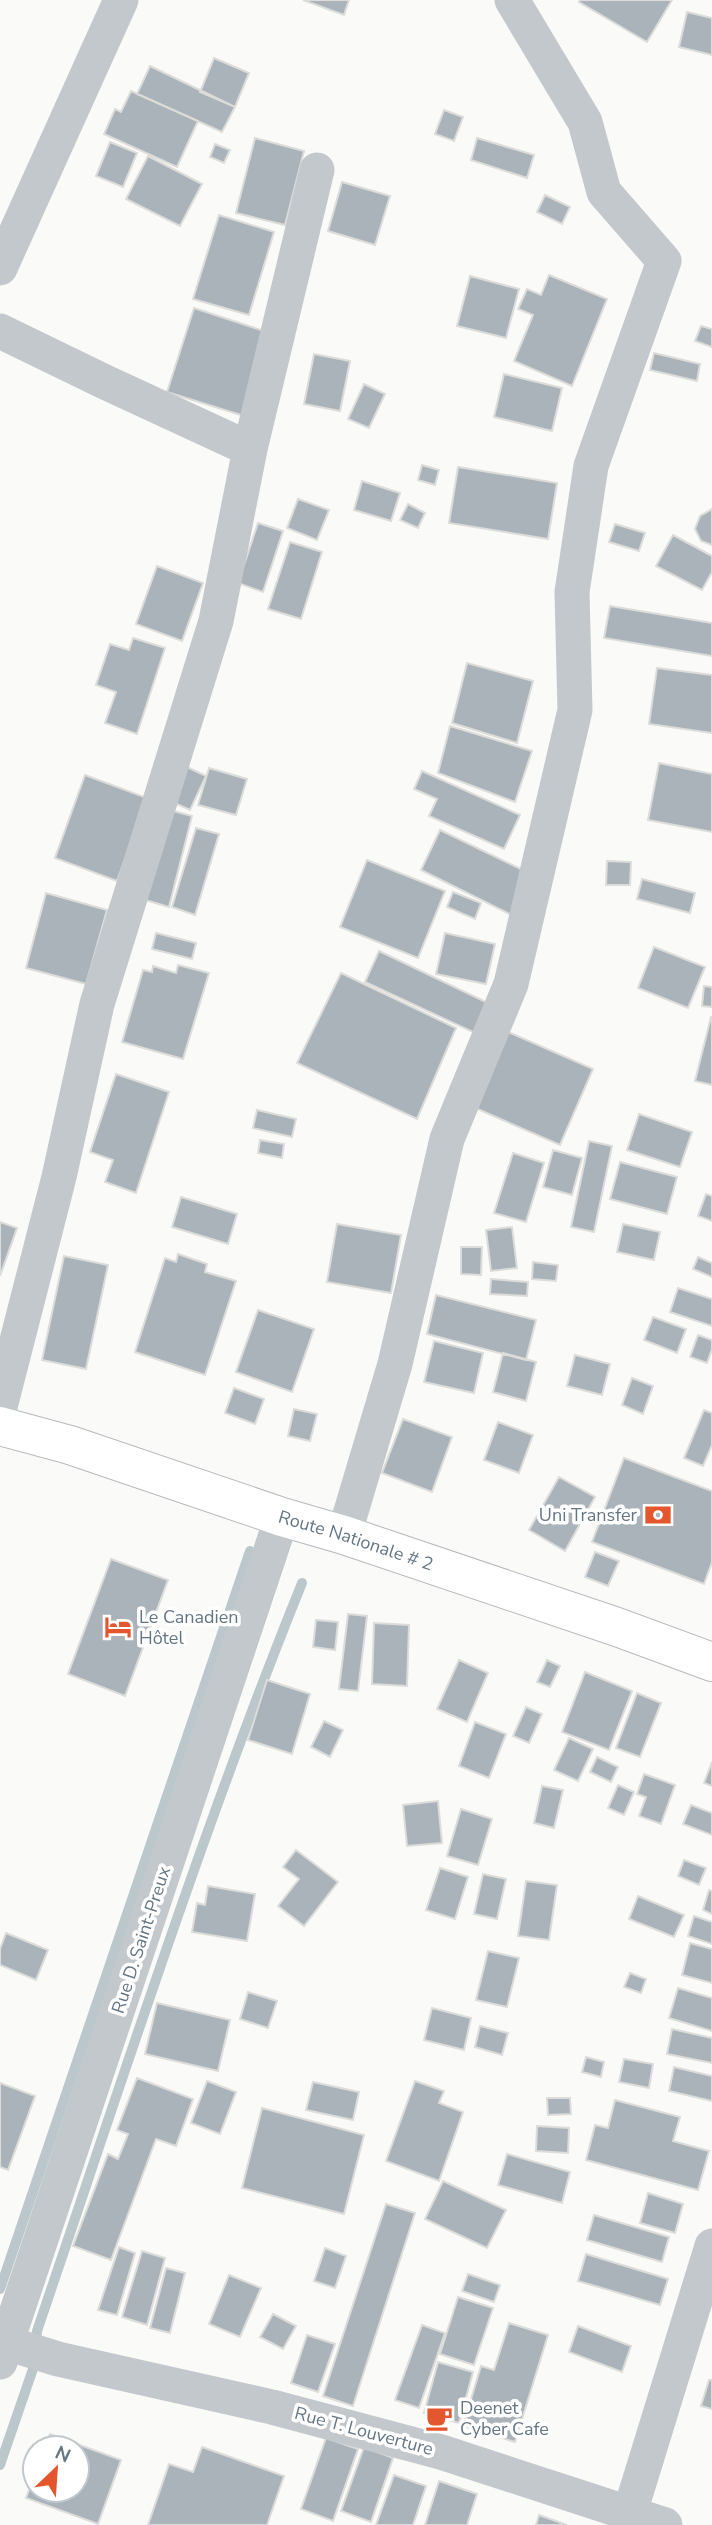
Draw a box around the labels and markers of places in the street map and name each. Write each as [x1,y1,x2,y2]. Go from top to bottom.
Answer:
bank icon: Uni Transfer [643,1500,673,1530]
place label: Uni Transfer [539,1503,638,1527]
place label: Le Canadien Hôtel [139,1605,238,1650]
hotel icon: Le Canadien Hôtel [103,1612,133,1642]
place label: Deenet Cyber Cafe [460,2396,549,2441]
cafe icon: Deenet Cyber Cafe [424,2403,454,2433]

